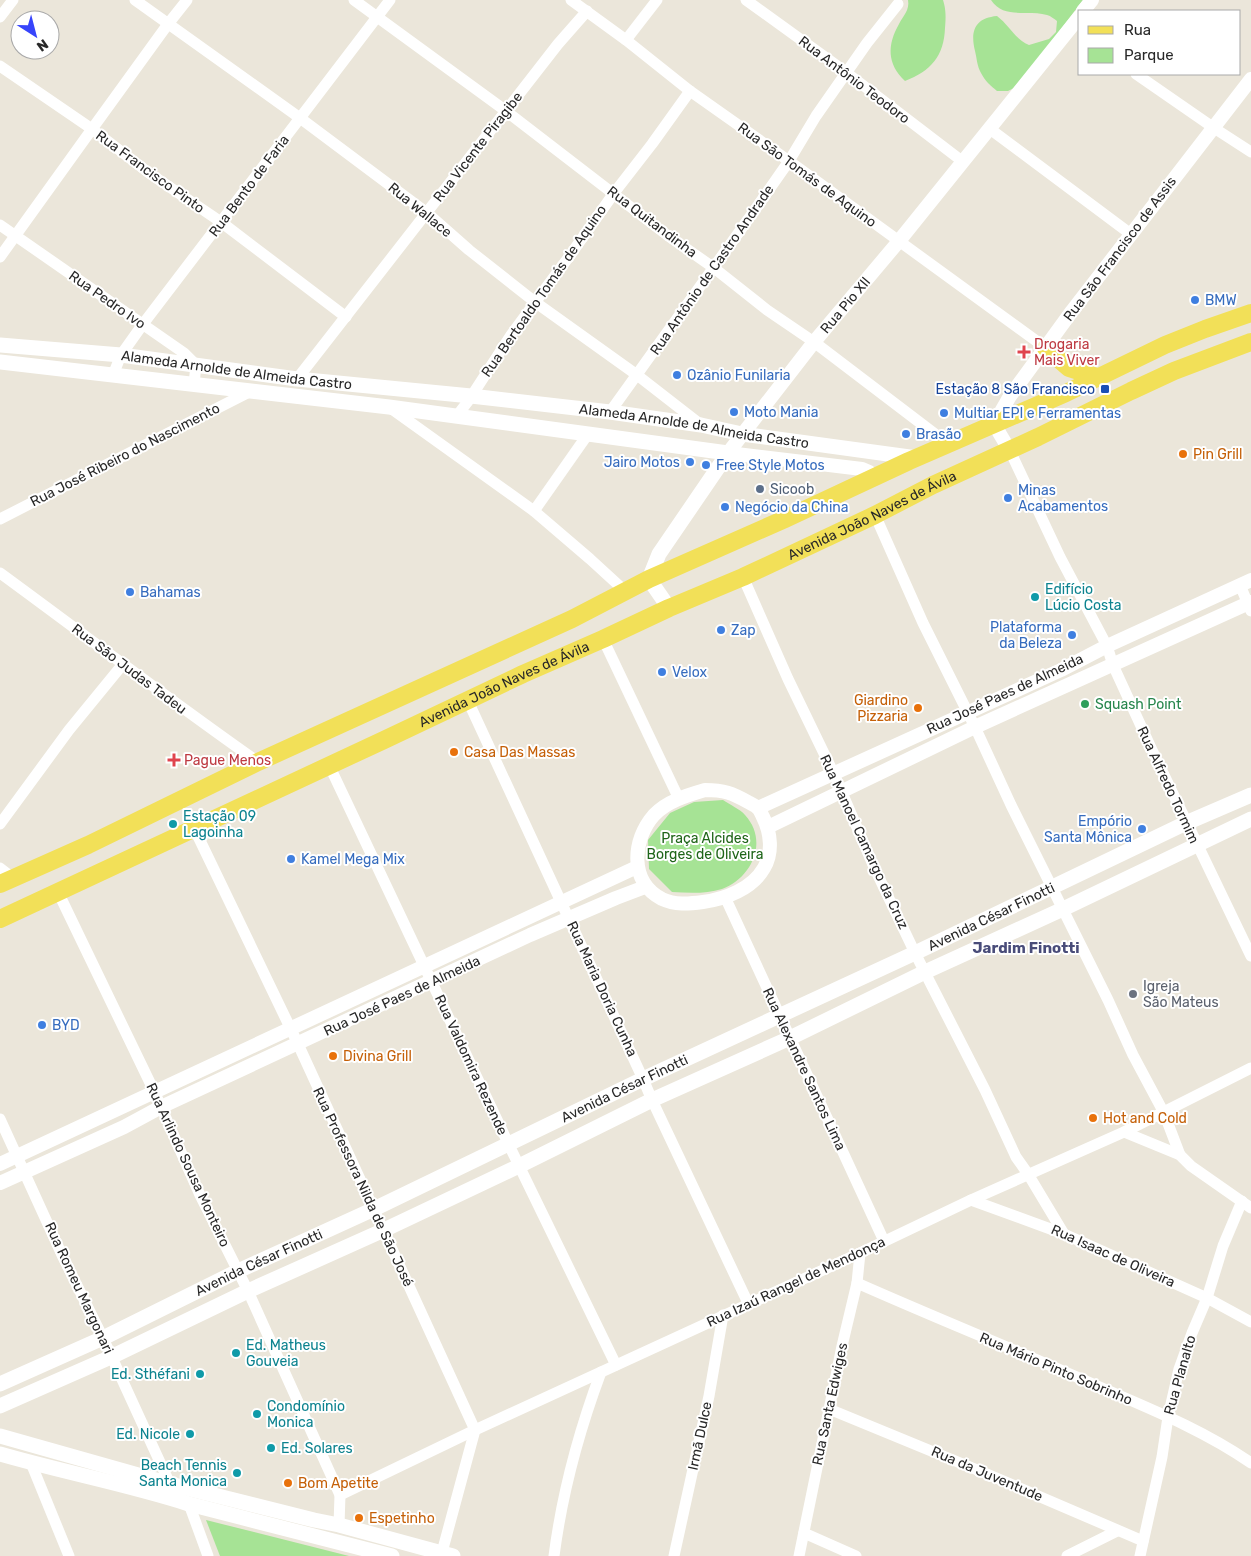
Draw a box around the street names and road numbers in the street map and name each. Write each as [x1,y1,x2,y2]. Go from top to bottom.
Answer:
street label: Rua Antônio Teodoro [795,33,913,127]
street label: Rua Vicente Piragibe [430,89,526,205]
street label: Rua São Tomás de Aquino [734,119,880,231]
street label: Rua Francisco Pinto [92,127,208,217]
street label: Rua Bento de Faria [205,132,293,240]
street label: Rua São Francisco de Assis [1060,173,1180,325]
street label: Rua Wallace [385,179,455,241]
street label: Rua Antônio de Castro Andrade [647,182,778,358]
street label: Rua Quitandinha [604,183,700,261]
street label: Rua Bertoaldo Tomás de Aquino [478,202,610,380]
street label: Rua Pedro Ivo [65,267,149,333]
street label: Rua Pio Xll [817,273,874,337]
street label: Alameda Arnolde de Almeida Castro [120,347,353,393]
street label: Rua José Ribeiro do Nascimento [27,400,223,510]
street label: Alameda Arnolde de Almeida Castro [578,400,810,452]
street label: Avenida João Naves de Ávila [785,467,959,563]
street label: Rua São Judas Tadeu [68,620,190,718]
street label: Avenida João Naves de Ávila [416,638,592,731]
street label: Rua José Paes de Almeida [924,650,1086,738]
street label: Rua Alfredo Tormim [1133,724,1203,846]
street label: Rua Manoel Camargo da Cruz [816,752,912,932]
street label: Avenida César Finotti [925,879,1057,954]
street label: Rua Maria Doria Cunha [563,919,641,1059]
street label: Rua José Paes de Almeida [321,952,483,1040]
street label: Rua Alexandre Santos Lima [759,985,849,1153]
street label: Rua Valdomira Rezende [431,992,511,1138]
street label: Avenida César Finotti [558,1051,691,1126]
street label: Rua Arlindo Sousa Monteiro [142,1080,234,1250]
street label: Rua Professora Nilda de São José [309,1085,417,1290]
street label: Rua Romeu Margonari [41,1219,117,1357]
street label: Rua Isaac de Oliveira [1048,1221,1178,1291]
street label: Avenida César Finotti [192,1225,325,1299]
street label: Rua Izaú Rangel de Mendonça [704,1233,888,1331]
street label: Rua Mário Pinto Sobrinho [977,1329,1135,1409]
street label: Rua Planalto [1161,1333,1199,1417]
street label: Rua Santa Edwiges [809,1341,851,1467]
street label: Irmã Dulce [684,1400,716,1472]
street label: Rua da Juventude [929,1443,1045,1505]

